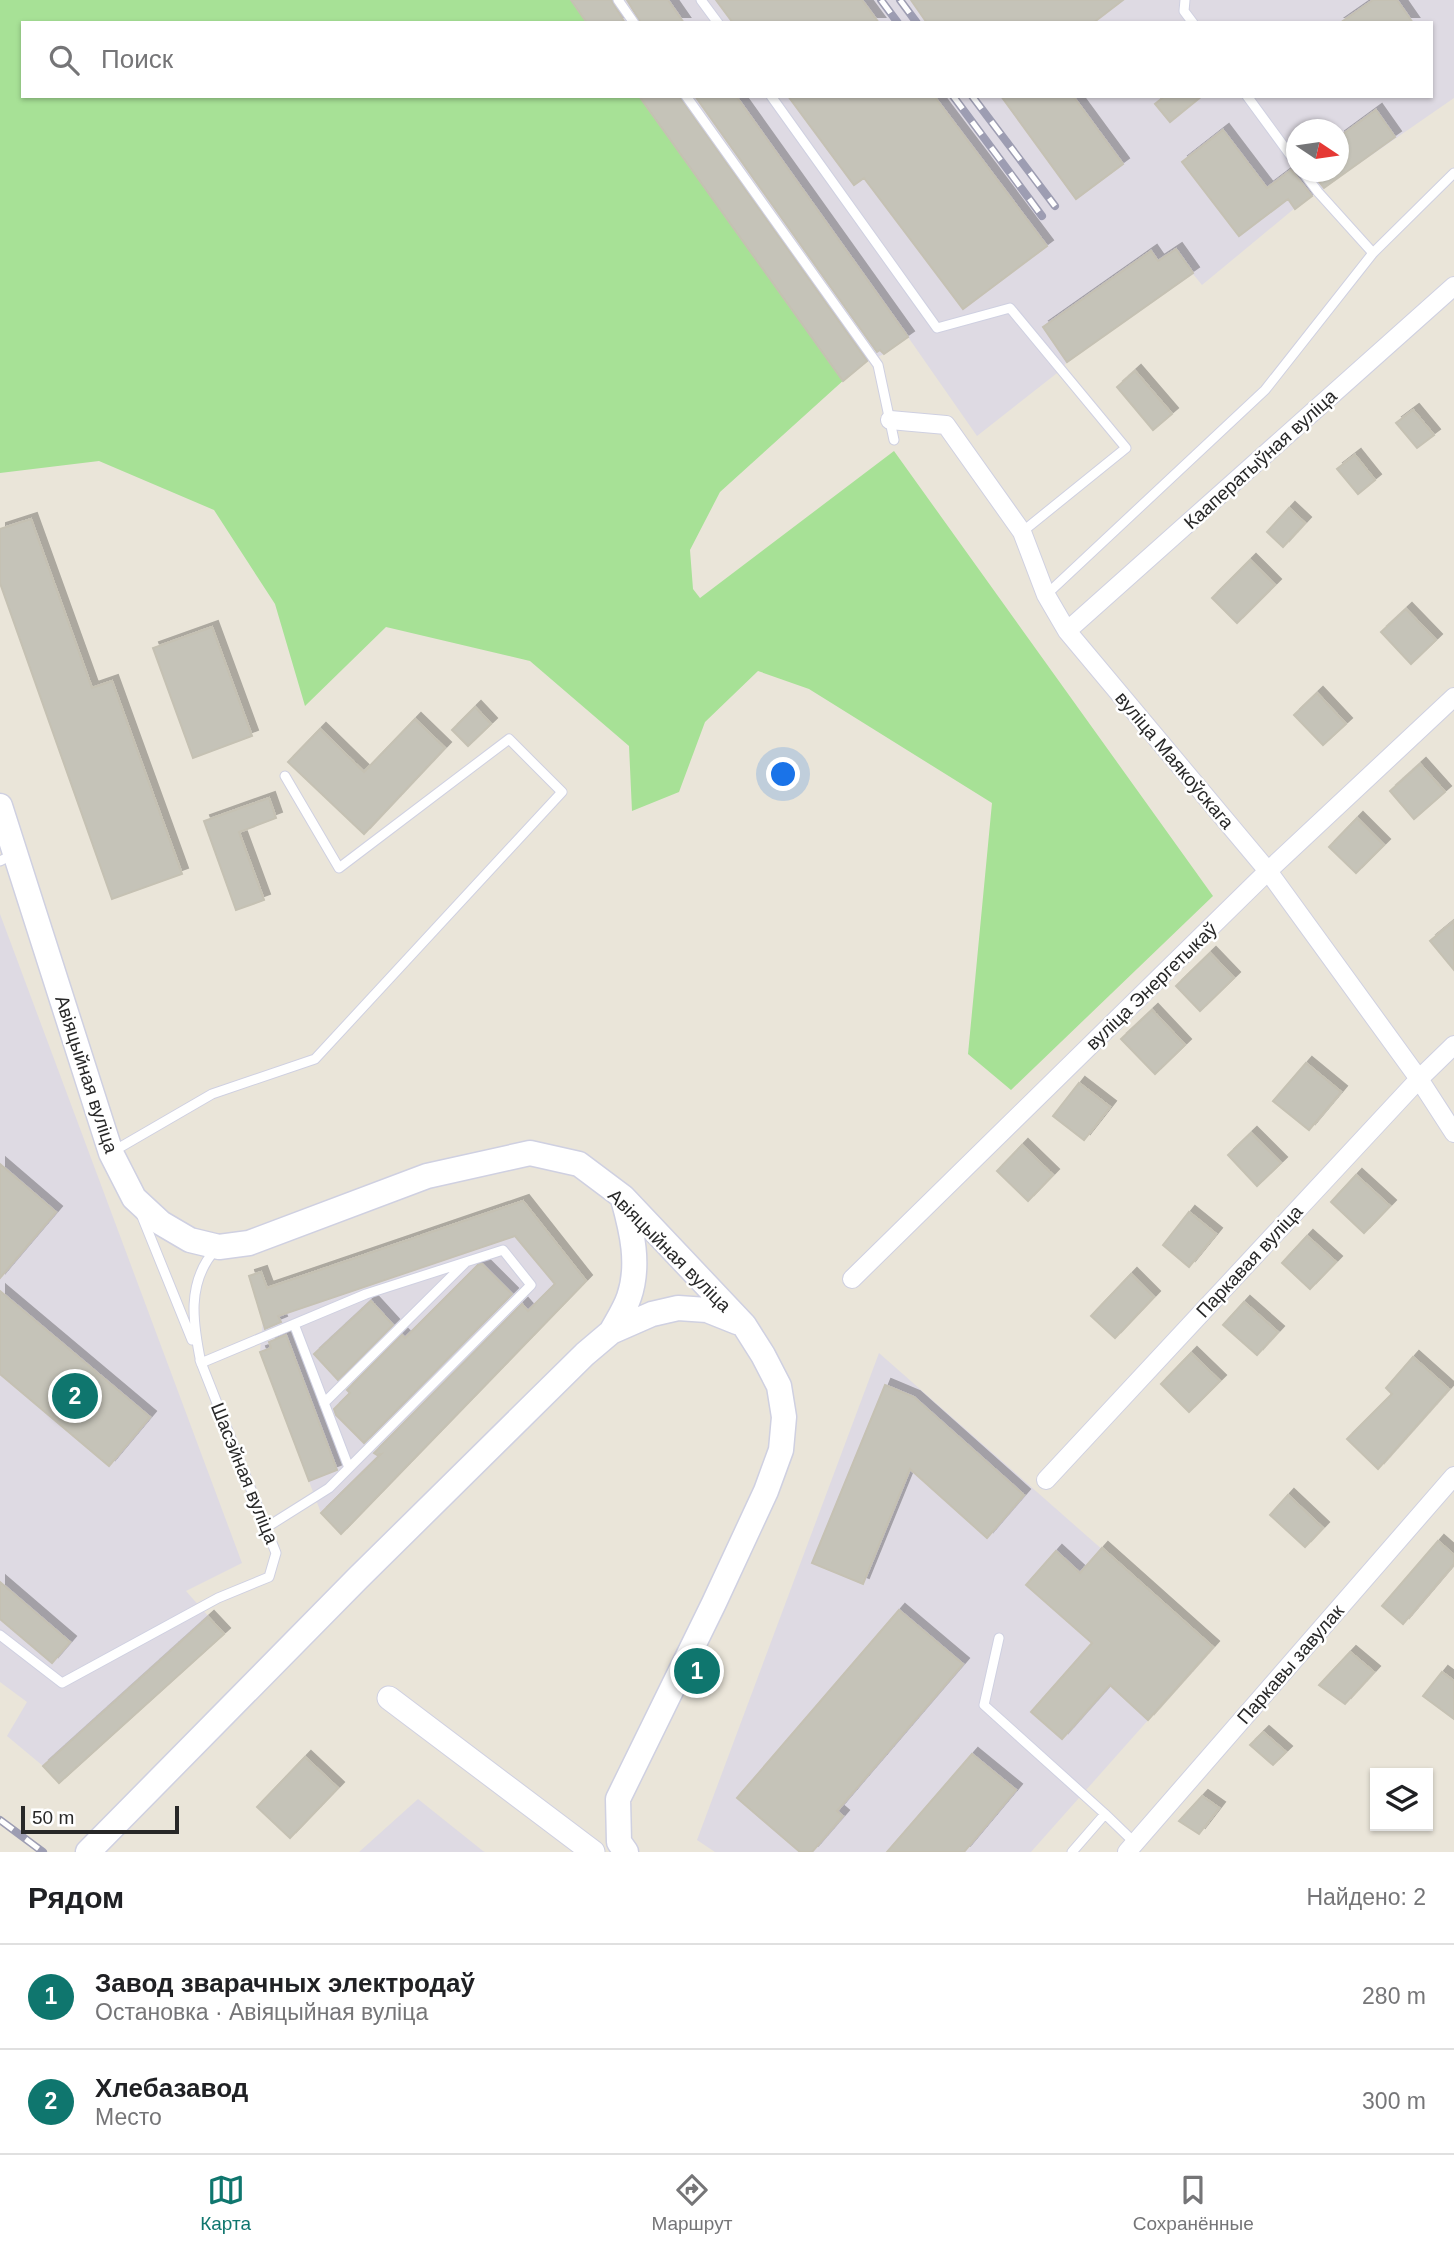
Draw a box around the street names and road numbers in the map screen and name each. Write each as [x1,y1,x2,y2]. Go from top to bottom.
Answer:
street label: Кааператыўная вуліца [1180,385,1341,533]
street label: вуліца Маякоўскага [1111,688,1238,833]
street label: вуліца Энергетыкаў [1082,918,1221,1054]
street label: Авіяцыйная вуліца [51,993,122,1156]
street label: Авіяцыйная вуліца [604,1185,736,1316]
street label: Паркавая вуліца [1192,1201,1307,1322]
street label: Шасэйная вуліца [207,1400,283,1547]
street label: Паркавы завулак [1233,1600,1348,1728]

